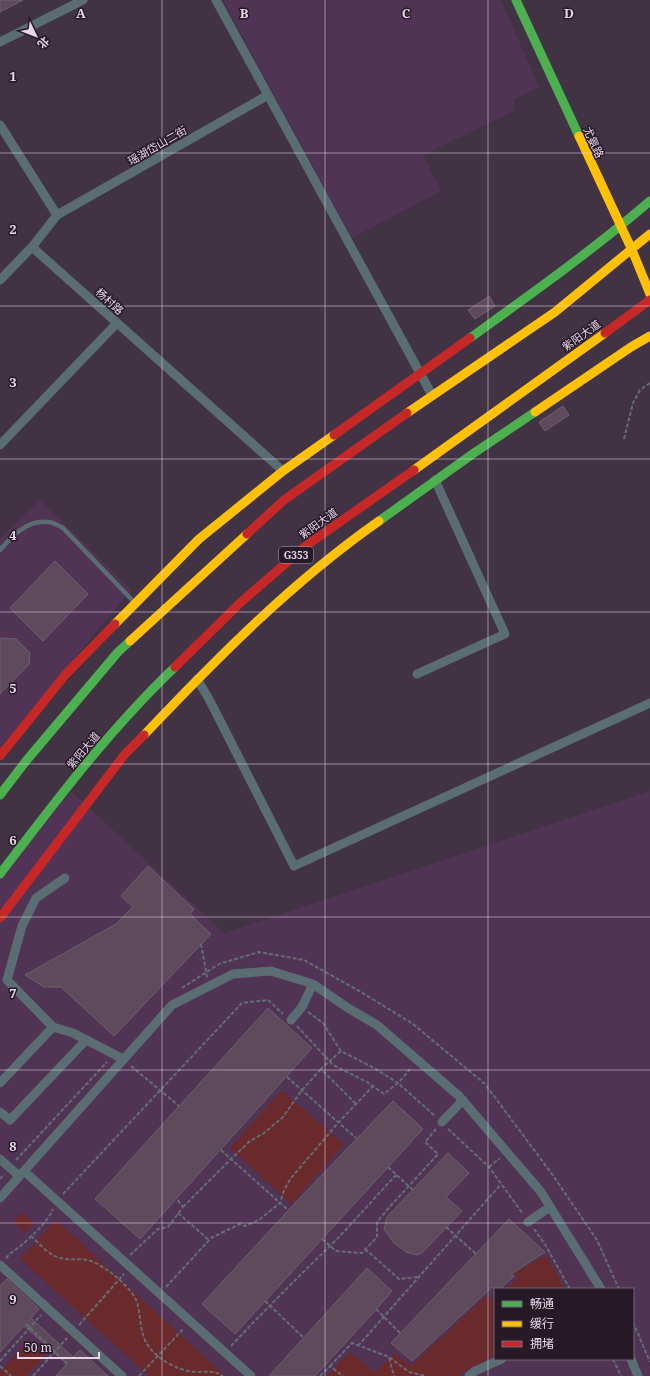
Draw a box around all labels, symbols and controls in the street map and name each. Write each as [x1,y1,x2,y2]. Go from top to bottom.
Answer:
text: A [76,4,86,22]
text: B [240,4,249,22]
text: C [402,4,411,22]
text: D [564,4,574,22]
north arrow [16,16,56,56]
text: 北 [34,34,53,52]
text: 1 [9,67,17,85]
street label: 瑶湖岱山二街 [125,122,189,168]
street label: 尤氨路 [580,124,608,160]
text: 2 [9,220,17,238]
street label: 杨村路 [93,284,127,318]
street label: 紫阳大道 [559,316,603,354]
text: 3 [9,373,17,391]
street label: 紫阳大道 [296,504,340,542]
text: 4 [9,526,17,544]
road number: G353 [279,547,313,563]
text: 5 [9,679,17,697]
street label: 紫阳大道 [63,728,103,772]
text: 6 [9,831,17,849]
text: 7 [9,984,17,1002]
text: 8 [9,1137,17,1155]
legend [494,1288,634,1360]
text: 9 [9,1290,17,1308]
text: 畅通 [530,1295,554,1312]
text: 缓行 [530,1315,554,1332]
scale bar [18,1334,99,1360]
text: 拥堵 [530,1335,554,1352]
text: 50 m [24,1339,52,1356]

